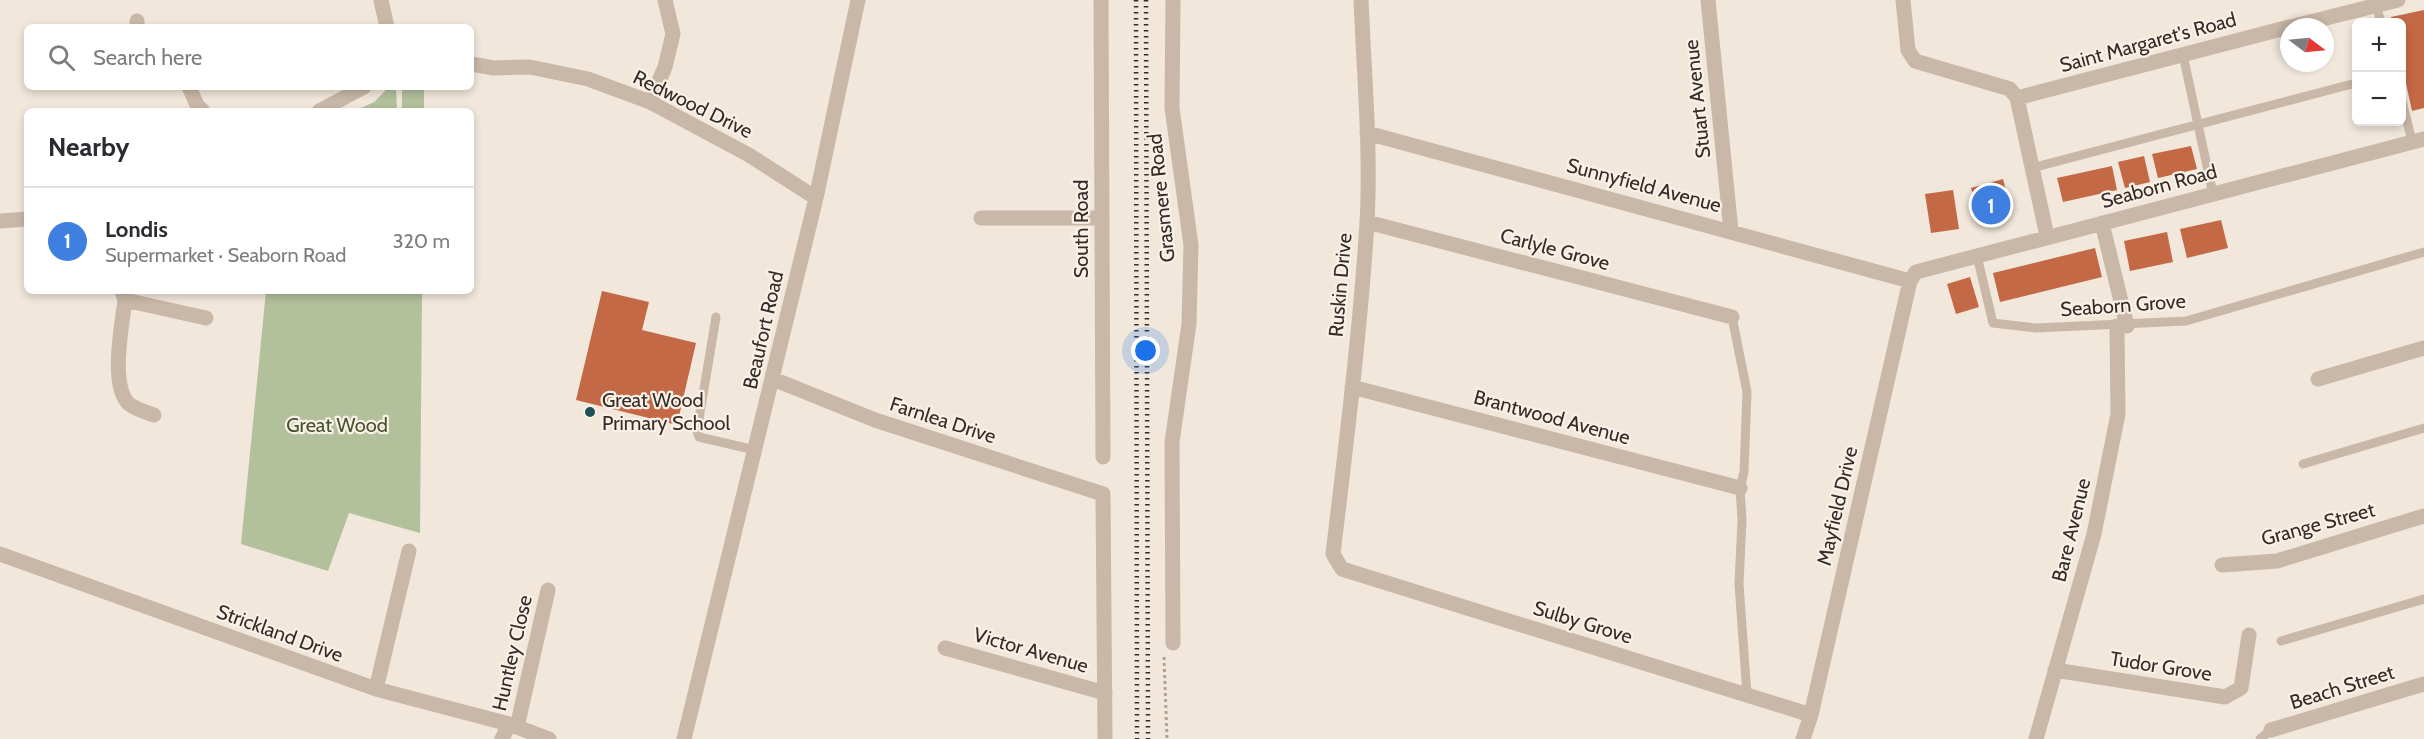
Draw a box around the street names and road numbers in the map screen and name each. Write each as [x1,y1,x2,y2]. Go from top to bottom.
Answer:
street label: Saint Margaret's Road [2057,7,2239,77]
street label: Stuart Avenue [1679,38,1715,160]
street label: Redwood Drive [629,65,757,143]
street label: Grasmere Road [1142,132,1180,264]
street label: Sunnyfield Avenue [1564,153,1724,217]
street label: Seaborn Road [2098,159,2220,213]
street label: South Road [1069,180,1093,278]
street label: Carlyle Grove [1498,223,1612,275]
street label: Ruskin Drive [1323,232,1357,338]
street label: Beaufort Road [738,269,788,391]
street label: Seaborn Grove [2059,289,2187,321]
street label: Brantwood Avenue [1471,385,1633,449]
street label: Farnlea Drive [887,392,999,448]
street label: Mayfield Drive [1812,444,1862,568]
street label: Bare Avenue [2047,476,2095,584]
street label: Grange Street [2259,497,2378,551]
street label: Huntley Close [487,593,537,713]
street label: Sulby Grove [1531,596,1635,648]
street label: Strickland Drive [214,599,346,667]
street label: Victor Avenue [971,622,1091,678]
street label: Tudor Grove [2109,646,2213,686]
street label: Beach Street [2287,660,2397,714]

